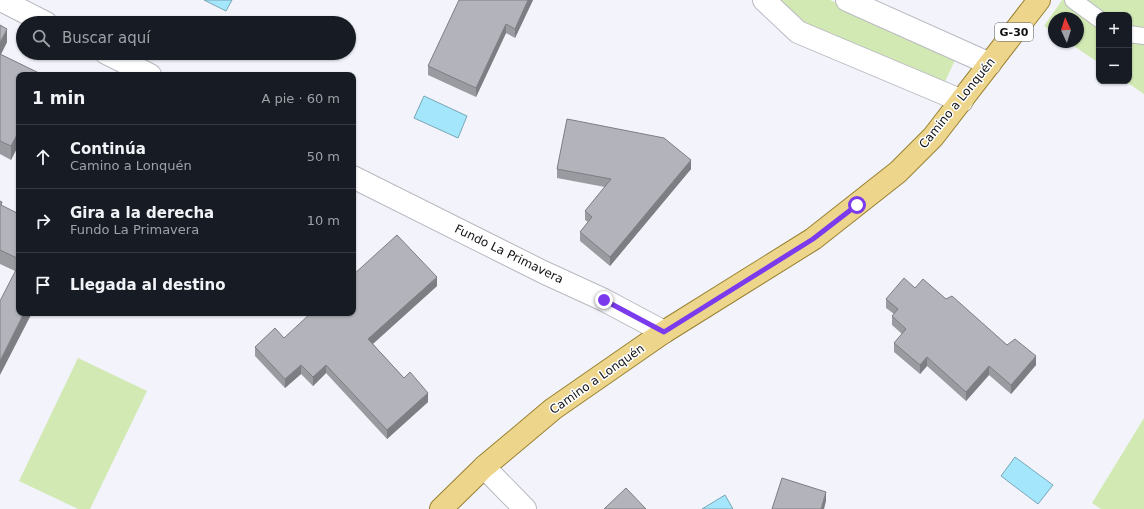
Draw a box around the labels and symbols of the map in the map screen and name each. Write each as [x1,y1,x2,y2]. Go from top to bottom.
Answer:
north arrow [1048,12,1084,48]
road number: G-30 [995,23,1033,41]
street label: Camino a Lonquén [916,55,998,151]
route start [848,196,866,214]
street label: Fundo La Primavera [452,222,566,286]
route end [595,291,613,309]
street label: Camino a Lonquén [547,341,647,417]

